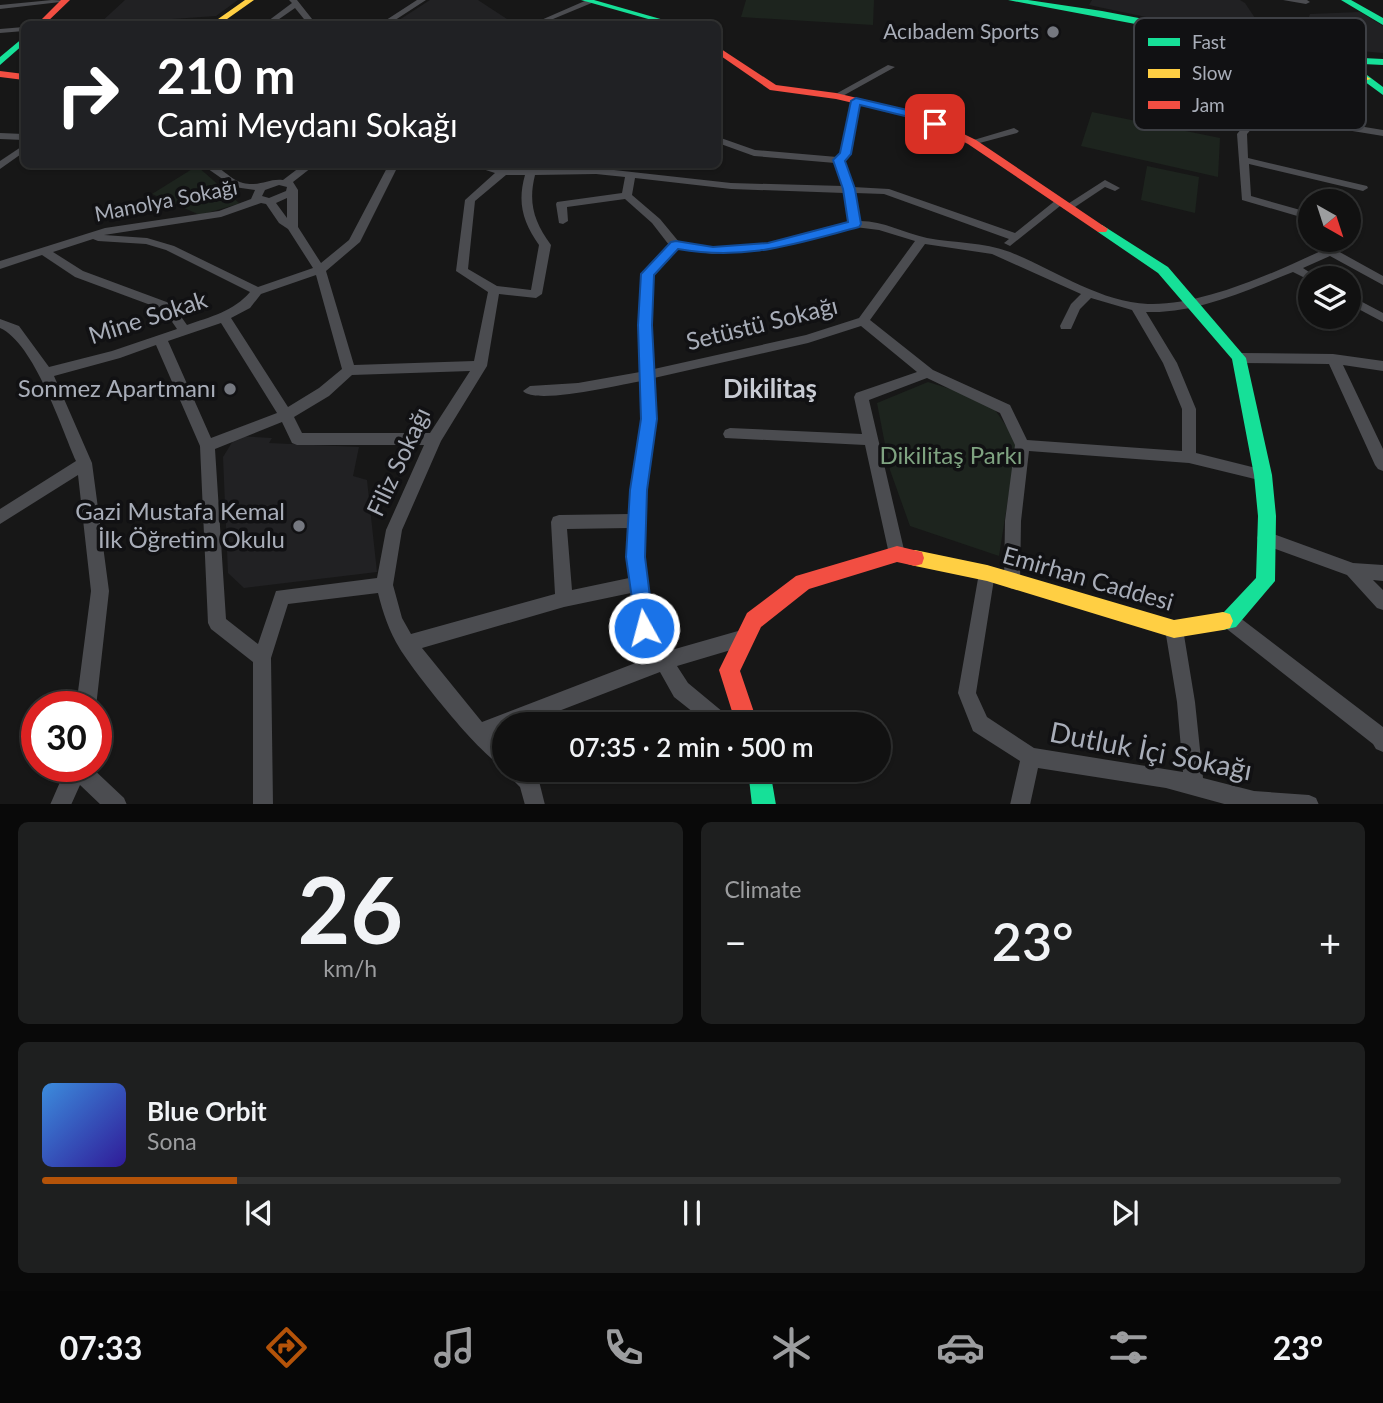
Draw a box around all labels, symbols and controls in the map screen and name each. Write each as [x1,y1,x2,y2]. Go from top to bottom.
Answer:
place label: Acıbadem Sports [883,18,1039,43]
legend [1134,18,1366,130]
marker: Acıbadem Sports [1045,24,1061,40]
text: Fast [1192,30,1226,53]
text: 210 m [157,46,295,104]
icon: right [42,49,133,140]
text: Slow [1192,61,1232,84]
text: Jam [1192,93,1225,116]
pin [905,94,965,154]
text: Cami Meydanı Sokağı [157,105,458,144]
icon: arrive [916,105,954,143]
street label: Manolya Sokağı [92,173,239,226]
north arrow [1298,189,1362,252]
map controls [1298,189,1361,329]
button: layers [1298,266,1361,329]
street label: Mine Sokak [85,284,211,349]
street label: Setüstü Sokağı [683,290,840,355]
district label: Dikilitaş [723,372,817,404]
place label: Sonmez Apartmanı [18,373,216,402]
marker: Sonmez Apartmanı [222,381,238,397]
street label: Filiz Sokağı [360,402,435,520]
park label: Dikilitaş Parkı [880,440,1022,469]
place label: Gazi Mustafa Kemal İlk Öğretim Okulu [75,496,285,553]
marker: Gazi Mustafa Kemal İlk Öğretim Okulu [291,518,307,534]
street label: Emirhan Caddesi [1000,539,1177,616]
position arrow [607,591,681,665]
speed limit sign: 30 [21,691,112,782]
street label: Dutluk İçi Sokağı [1047,714,1255,786]
text: 07:35 · 2 min · 500 m [569,731,814,763]
text: 26 [297,854,403,963]
text: Climate [725,875,801,903]
text: 23° [992,910,1074,972]
text: − [725,919,747,965]
text: + [1319,919,1341,965]
text: km/h [323,954,377,982]
text: Blue Orbit [147,1095,267,1127]
text: Sona [147,1127,197,1155]
icon: previous [240,1194,278,1232]
icon: pause [673,1194,711,1232]
icon: next [1106,1194,1144,1232]
icon: directions [262,1323,311,1372]
icon: music [430,1323,479,1372]
icon: phone [599,1323,648,1372]
icon: climate [767,1323,816,1372]
icon: car [936,1323,985,1372]
icon: filters [1104,1323,1153,1372]
text: 07:33 [60,1328,142,1367]
text: 23° [1273,1328,1323,1367]

